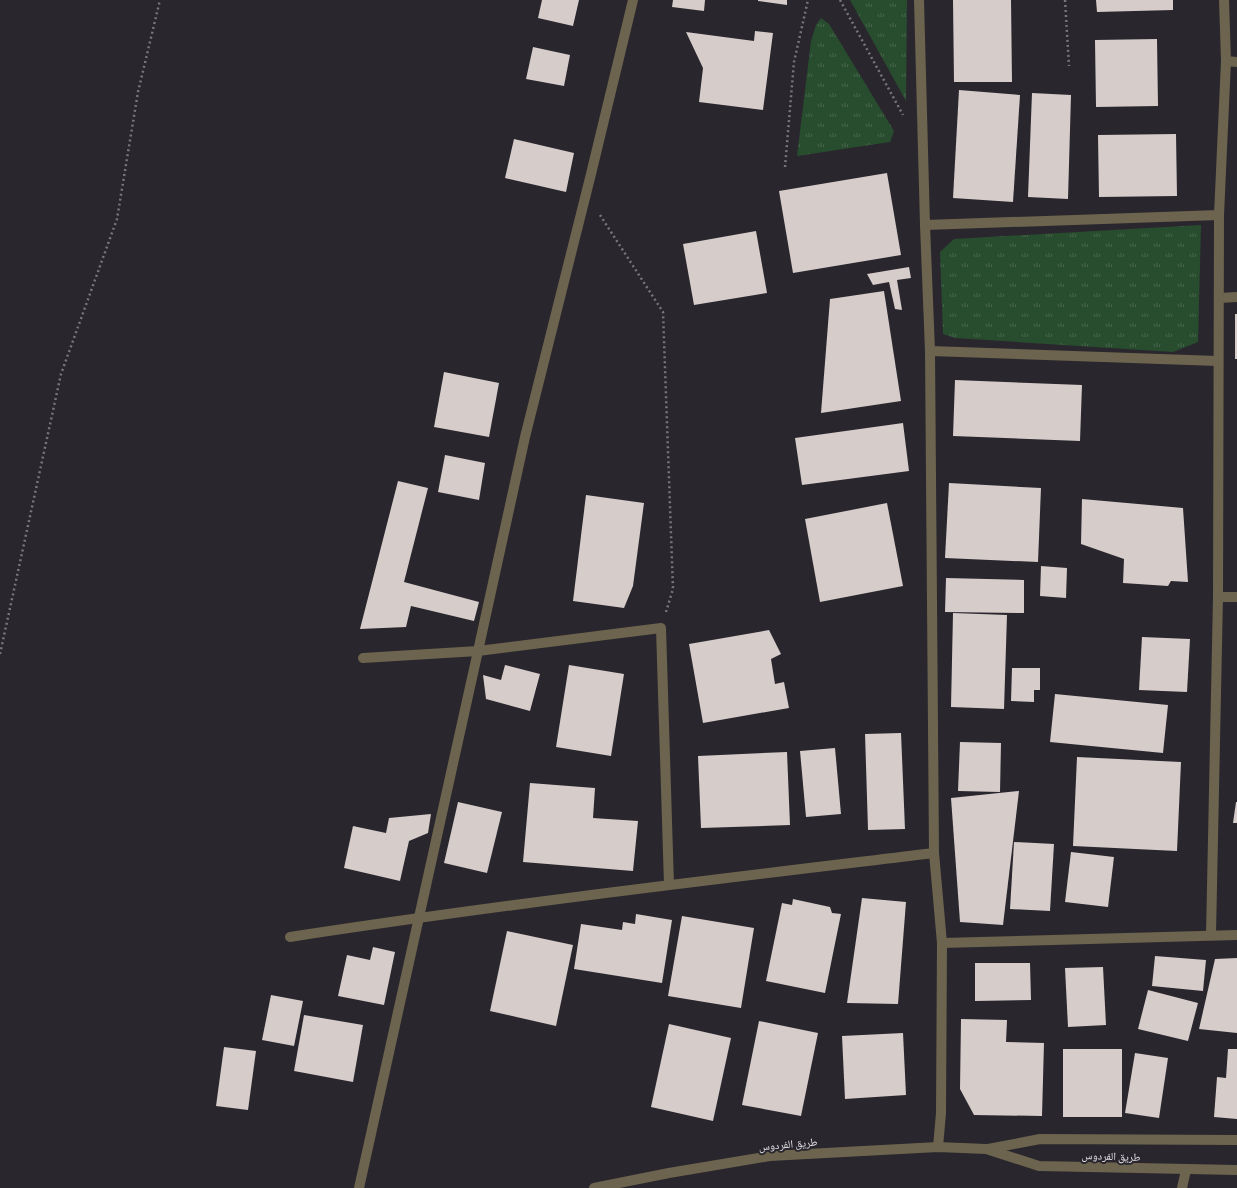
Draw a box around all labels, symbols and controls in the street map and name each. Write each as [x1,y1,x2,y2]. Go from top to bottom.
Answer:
street label: طريق الفردوس [758,1134,818,1154]
street label: طريق الفردوس [1081,1148,1141,1164]

